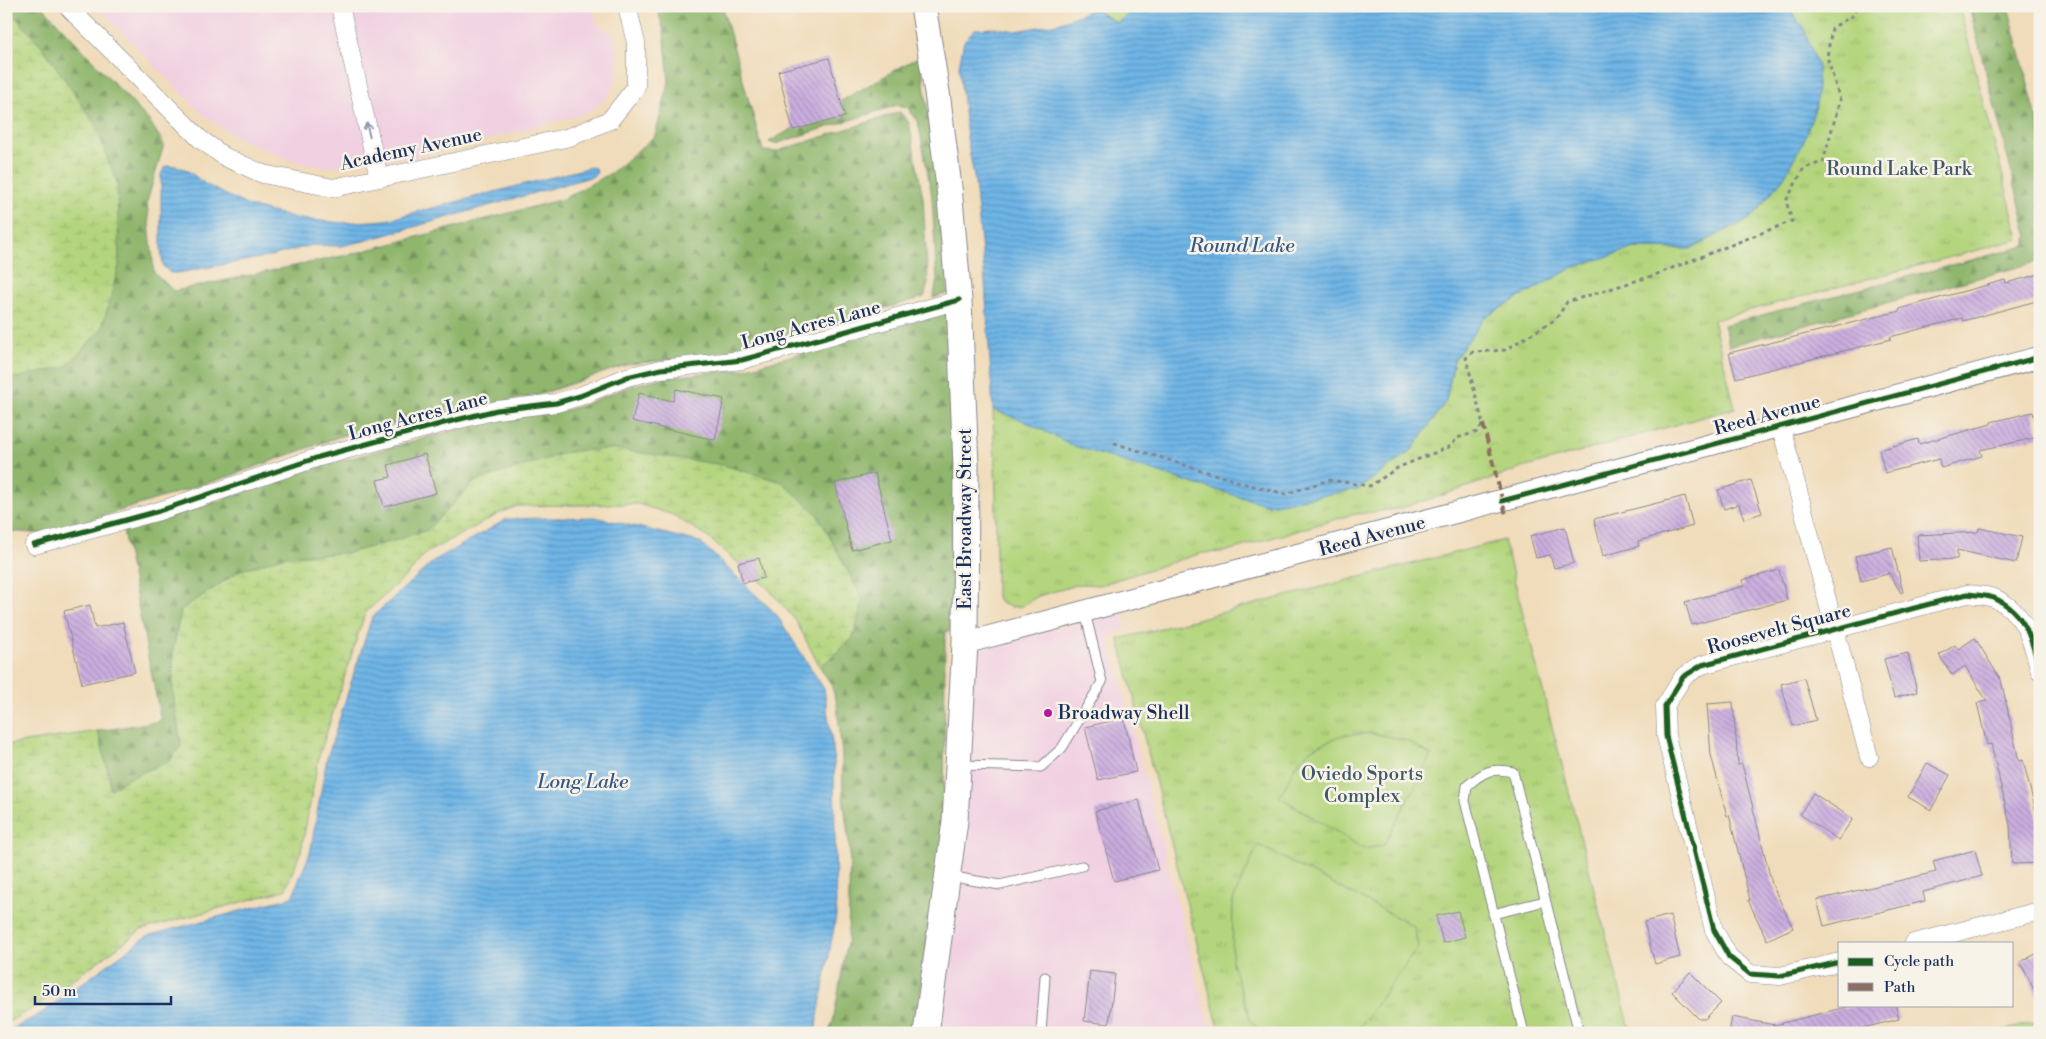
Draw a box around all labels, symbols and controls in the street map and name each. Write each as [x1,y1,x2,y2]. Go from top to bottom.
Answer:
street label: Academy Avenue [337,122,484,176]
one-way arrow [363,123,372,139]
park label: Round Lake Park [1826,157,1973,181]
water label: Round Lake [1188,234,1295,259]
street label: Long Acres Lane [739,295,883,355]
street label: Long Acres Lane [346,386,490,446]
street label: Reed Avenue [1711,389,1823,441]
street label: East Broadway Street [953,428,977,610]
street label: Reed Avenue [1316,510,1428,562]
street label: Roosevelt Square [1704,598,1854,660]
place label: Broadway Shell [1057,701,1190,725]
marker: Broadway Shell [1042,707,1054,719]
park label: Oviedo Sports Complex [1301,762,1423,808]
water label: Long Lake [537,770,629,795]
legend [1838,942,2014,1006]
text: Cycle path [1884,952,1954,971]
scale bar [35,974,171,1006]
text: Path [1884,978,1916,997]
text: 50 m [42,982,76,1001]

